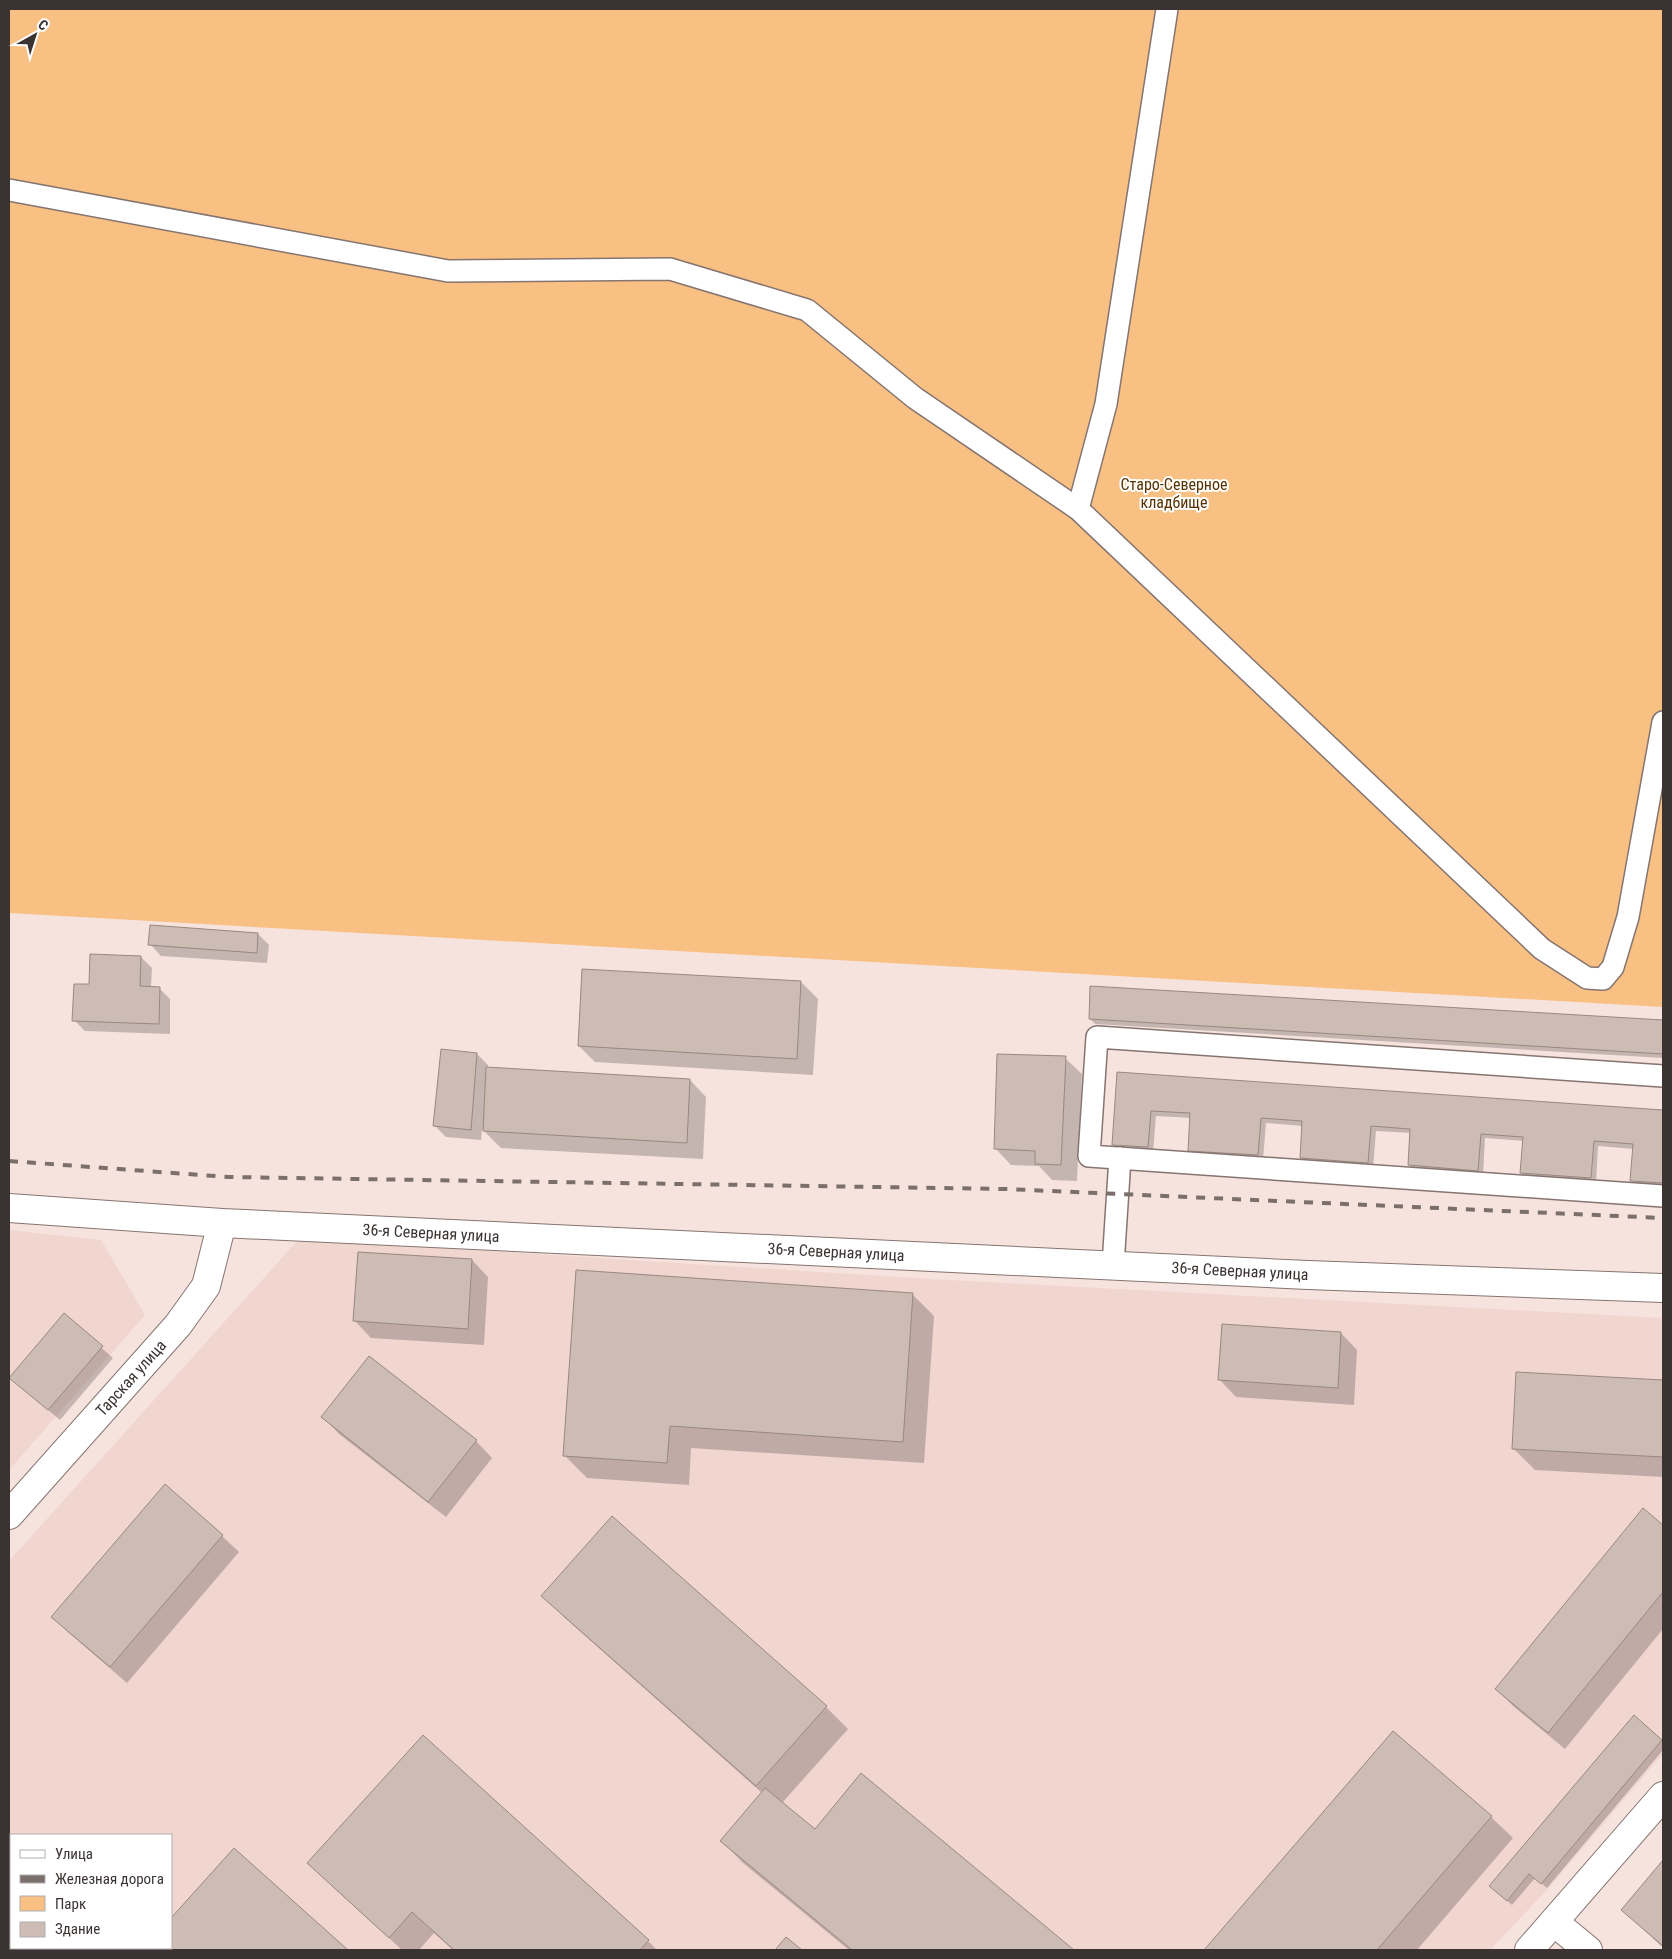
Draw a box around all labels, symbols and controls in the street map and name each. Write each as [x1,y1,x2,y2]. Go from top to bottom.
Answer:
north arrow [10,10,60,60]
text: С [35,16,51,34]
park label: Старо-Северное кладбище [1121,475,1228,512]
street label: 36-я Северная улица [362,1220,500,1246]
street label: 36-я Северная улица [767,1239,905,1265]
street label: 36-я Северная улица [1171,1258,1309,1284]
street label: Тарская улица [92,1336,170,1420]
legend [10,1834,172,1949]
text: Улица [55,1845,93,1863]
text: Железная дорога [55,1870,164,1888]
text: Парк [55,1895,86,1913]
text: Здание [55,1920,100,1938]

